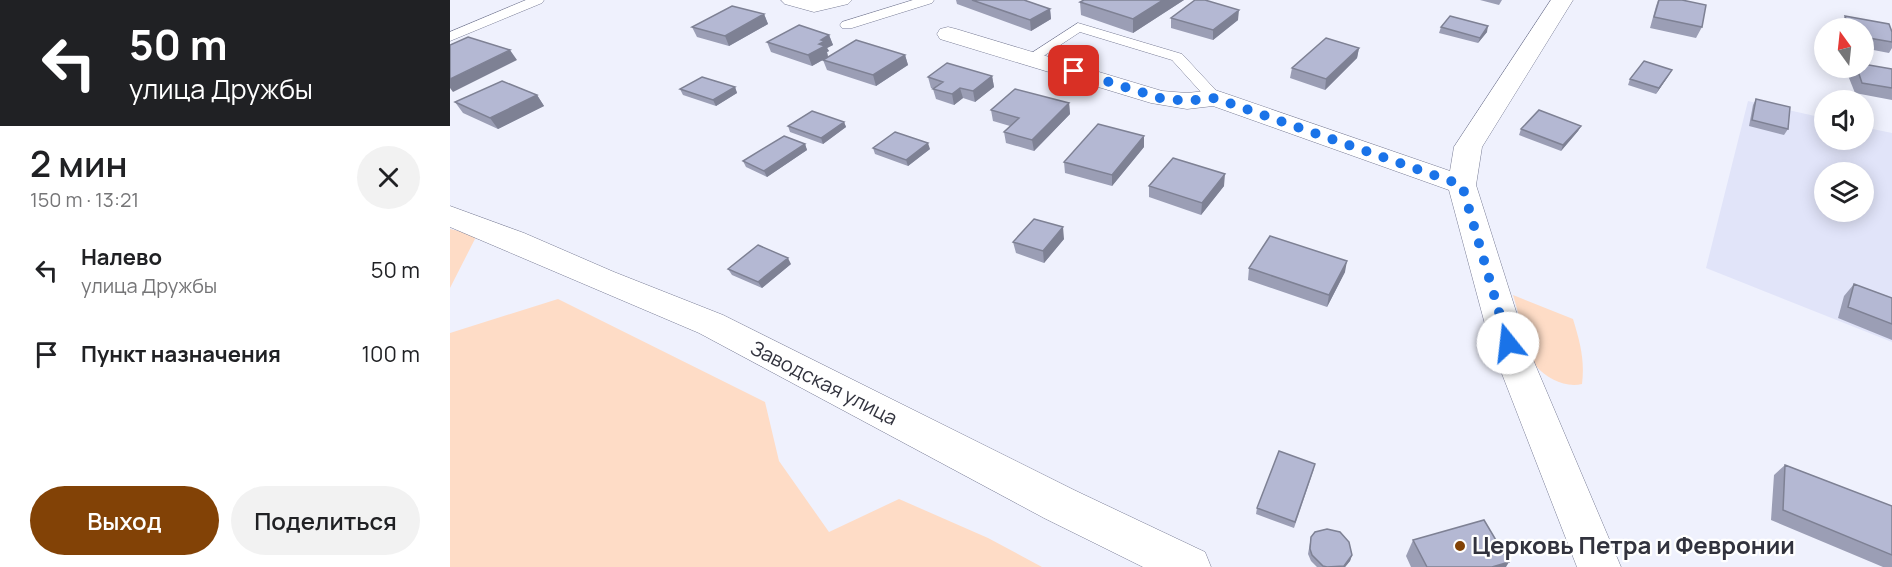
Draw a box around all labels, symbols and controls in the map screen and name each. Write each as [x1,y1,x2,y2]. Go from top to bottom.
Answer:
text: 50 m [129,15,227,73]
north arrow [1814,18,1874,78]
map controls [1814,18,1874,222]
icon: left [30,24,108,102]
pin [1048,45,1099,96]
icon: arrive [1057,54,1090,87]
text: улица Дружбы [129,70,313,107]
button: sound [1814,90,1874,150]
text: 2 мин [30,139,127,188]
button: close [357,146,420,209]
button: layers [1814,162,1874,222]
text: 150 m · 13:21 [30,186,139,213]
text: Налево [81,242,162,272]
icon: left [30,254,63,287]
text: 50 m [371,255,420,285]
text: улица Дружбы [81,272,217,299]
position arrow [1476,311,1540,375]
street label: Заводская улица [746,334,902,431]
icon: arrive [30,338,63,371]
text: Пункт назначения [81,339,281,369]
text: 100 m [362,339,420,369]
button: Выход [30,486,219,555]
button: Поделиться [231,486,420,555]
place label: Церковь Петра и Февронии [1472,528,1795,561]
marker: Церковь Петра и Февронии [1453,539,1467,553]

